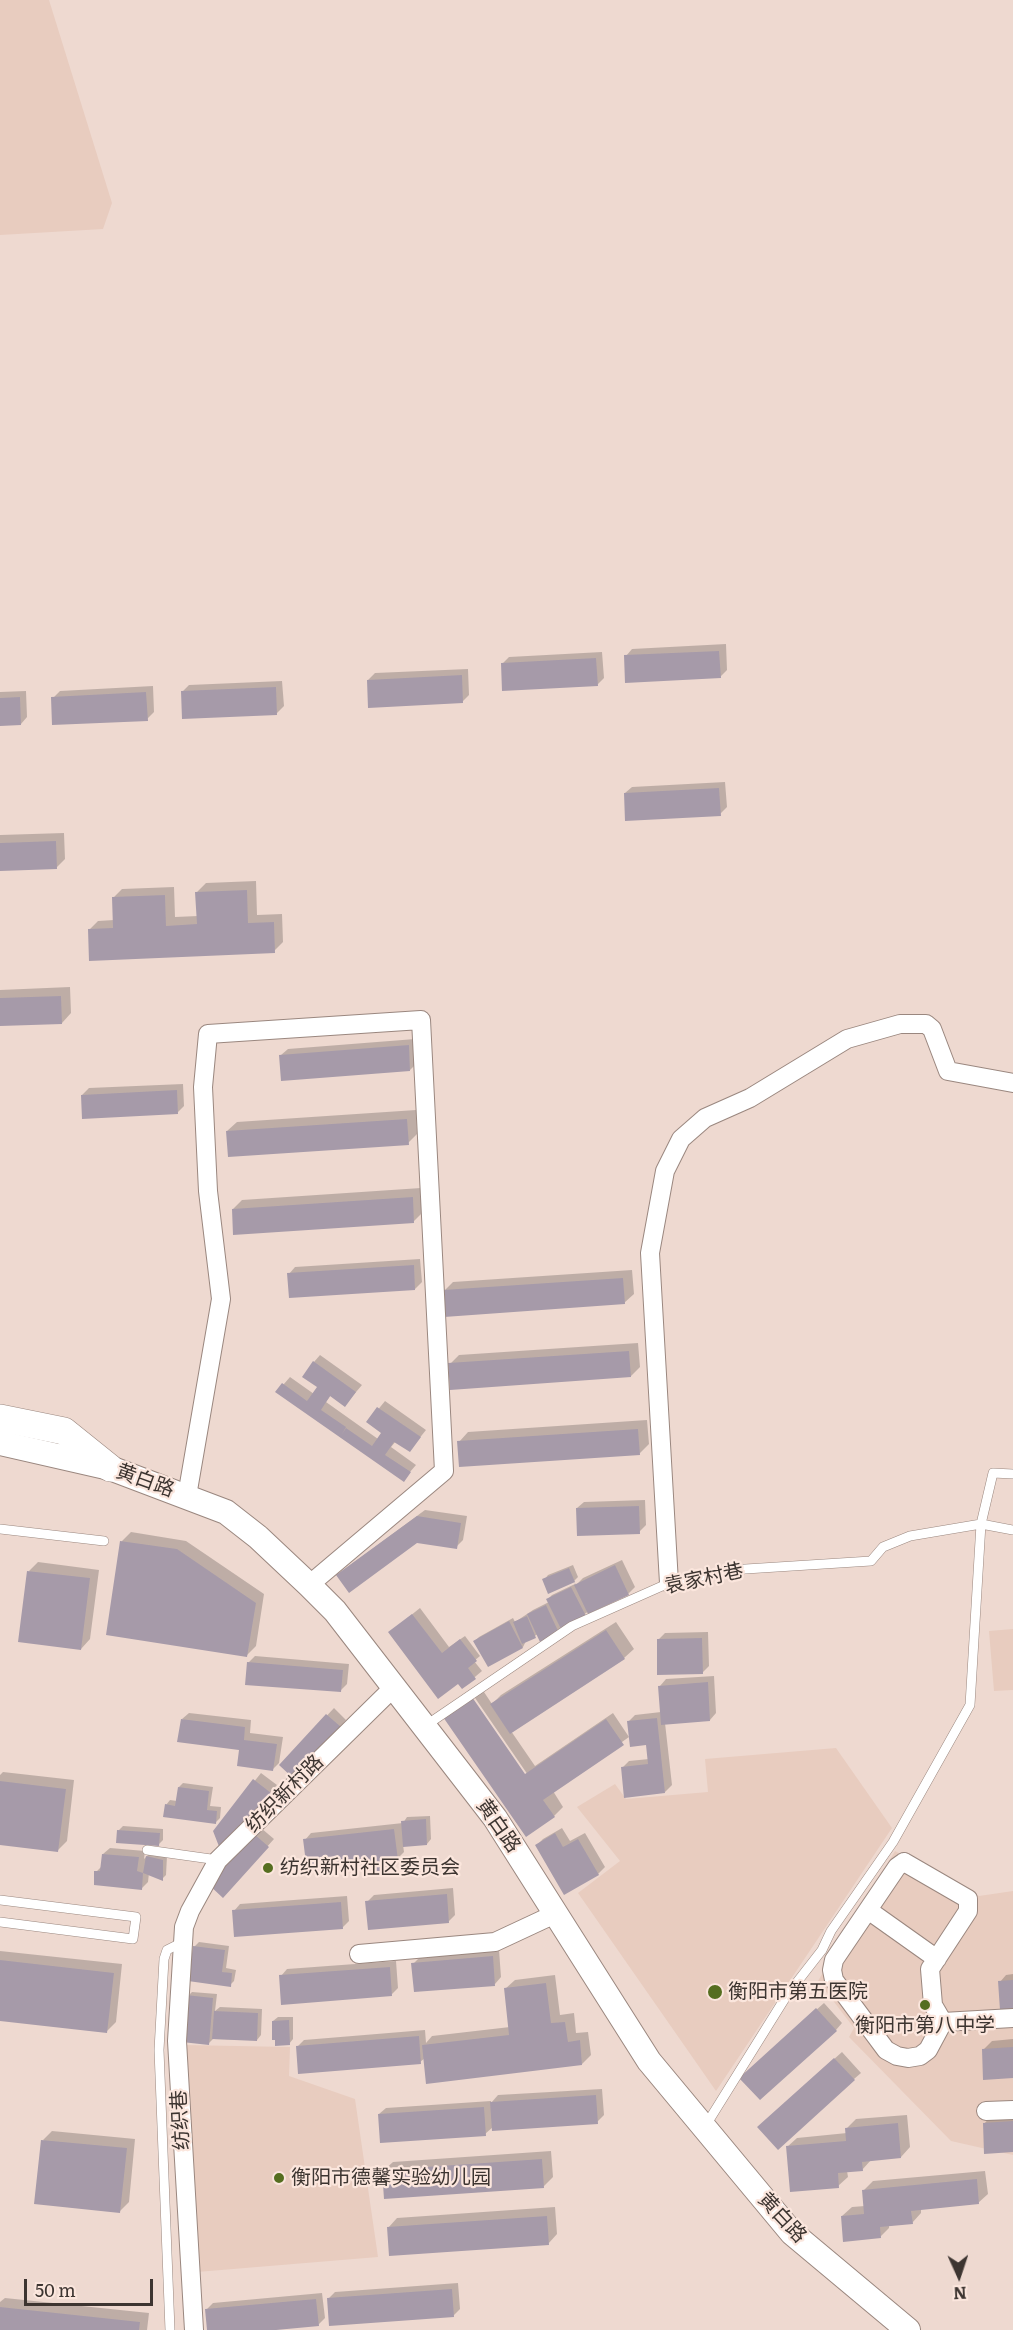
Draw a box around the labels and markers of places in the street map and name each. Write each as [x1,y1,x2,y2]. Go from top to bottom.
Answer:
place label: 纺织新村社区委员会 [280,1856,460,1880]
marker: 纺织新村社区委员会 [261,1861,275,1875]
place label: 衡阳市第五医院 [728,1980,868,2004]
marker: 衡阳市第五医院 [706,1983,724,2001]
marker: 衡阳市第八中学 [918,1998,932,2012]
place label: 衡阳市第八中学 [855,2014,995,2038]
place label: 衡阳市德馨实验幼儿园 [291,2166,491,2190]
marker: 衡阳市德馨实验幼儿园 [272,2171,286,2185]

